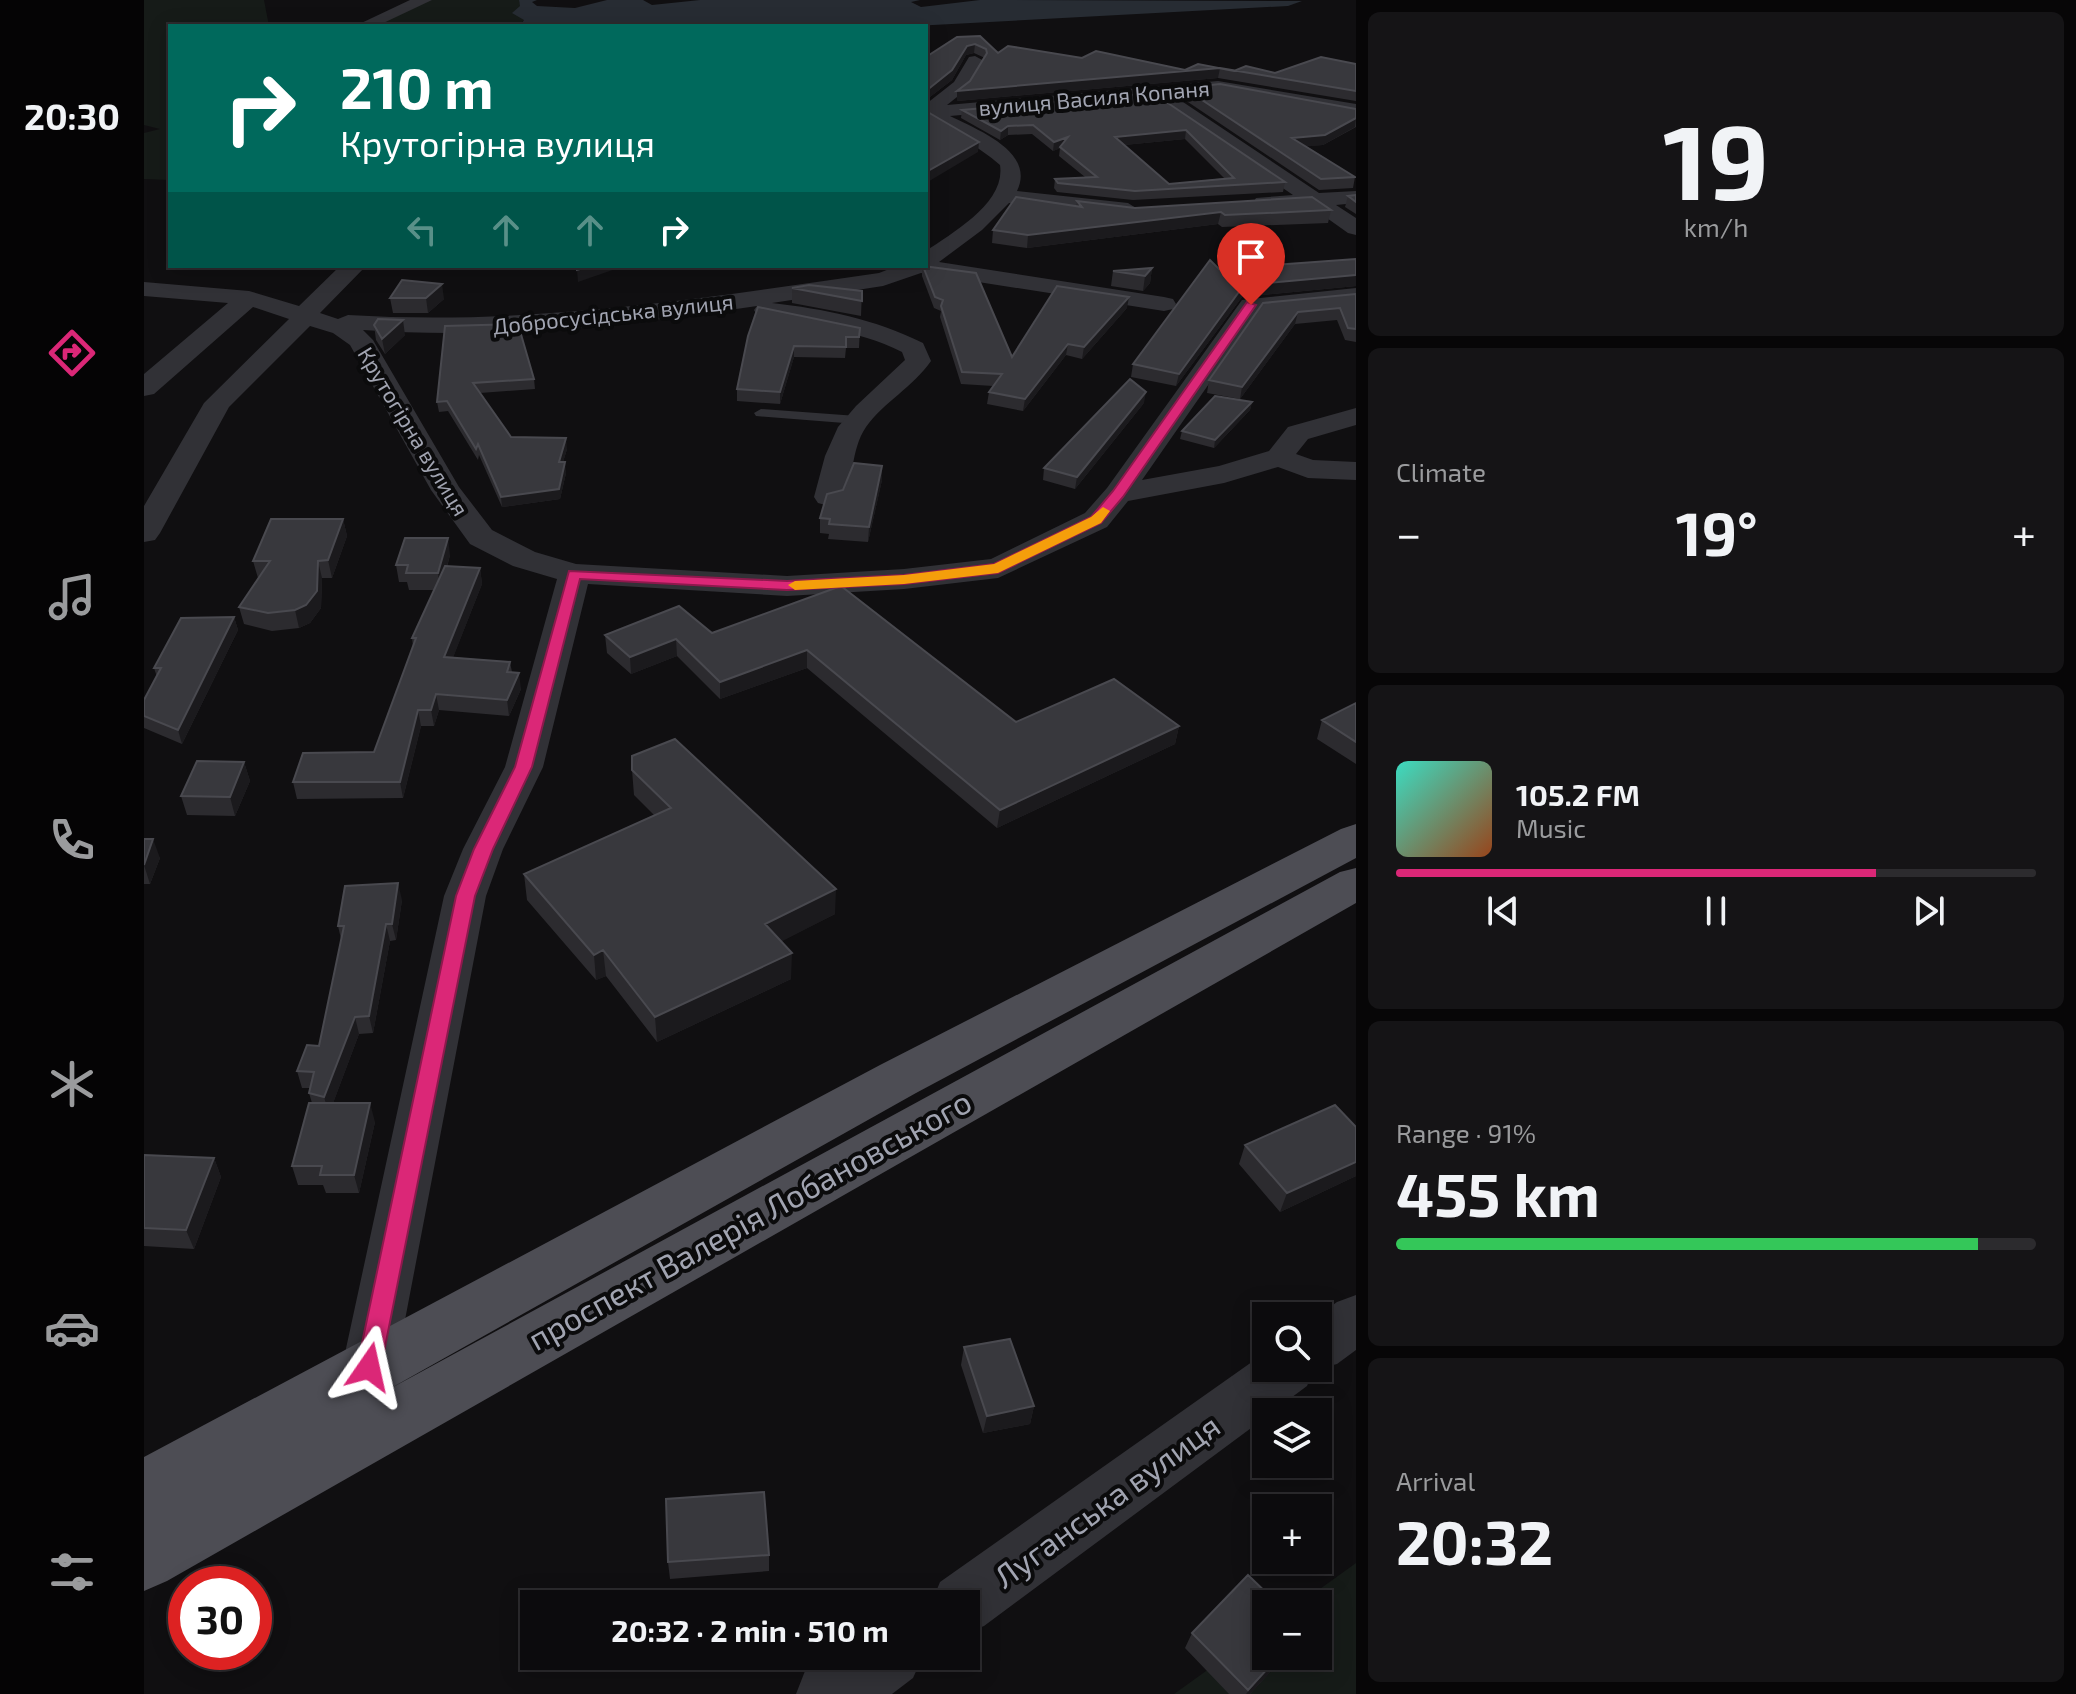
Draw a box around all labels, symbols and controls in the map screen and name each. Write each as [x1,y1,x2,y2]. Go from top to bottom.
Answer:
text: 210 m [340,53,494,120]
icon: right [208,56,312,160]
street label: вулиця Василя Копаня [977,74,1211,121]
text: 20:30 [24,94,120,137]
text: 19 [1663,96,1769,221]
text: Крутогірна вулиця [340,121,655,164]
icon: left [400,208,444,252]
icon: ahead [484,208,528,252]
icon: ahead [568,208,612,252]
icon: right [652,208,696,252]
text: km/h [1684,211,1748,242]
pin [1217,223,1285,305]
icon: arrive [1229,235,1273,279]
street label: Добросусідська вулиця [491,287,735,340]
icon: directions [44,325,100,381]
street label: Крутогірна вулиця [352,342,475,521]
text: Climate [1396,456,1486,487]
text: 19° [1676,496,1758,568]
text: − [1396,506,1422,559]
text: + [2012,506,2036,559]
icon: music [44,569,100,625]
text: 105.2 FM [1516,776,1640,812]
icon: phone [44,812,100,868]
text: Music [1516,812,1586,843]
icon: previous [1481,889,1525,933]
icon: pause [1694,889,1738,933]
icon: next [1907,889,1951,933]
icon: climate [44,1056,100,1112]
street label: проспект Валерія Лобановського [521,1081,977,1357]
text: Range · 91% [1396,1117,1536,1148]
text: 455 km [1396,1157,1600,1229]
icon: car [44,1300,100,1356]
map controls [1252,1302,1332,1670]
button: search [1252,1302,1332,1382]
position arrow [327,1325,411,1409]
button: layers [1252,1398,1332,1478]
street label: Луганська вулиця [986,1405,1227,1595]
text: Arrival [1396,1465,1475,1496]
button: + [1252,1494,1332,1574]
text: 20:32 [1396,1505,1553,1577]
icon: filters [44,1544,100,1600]
speed limit sign: 30 [168,1566,272,1670]
button: − [1252,1590,1332,1670]
text: 20:32 · 2 min · 510 m [611,1612,889,1648]

